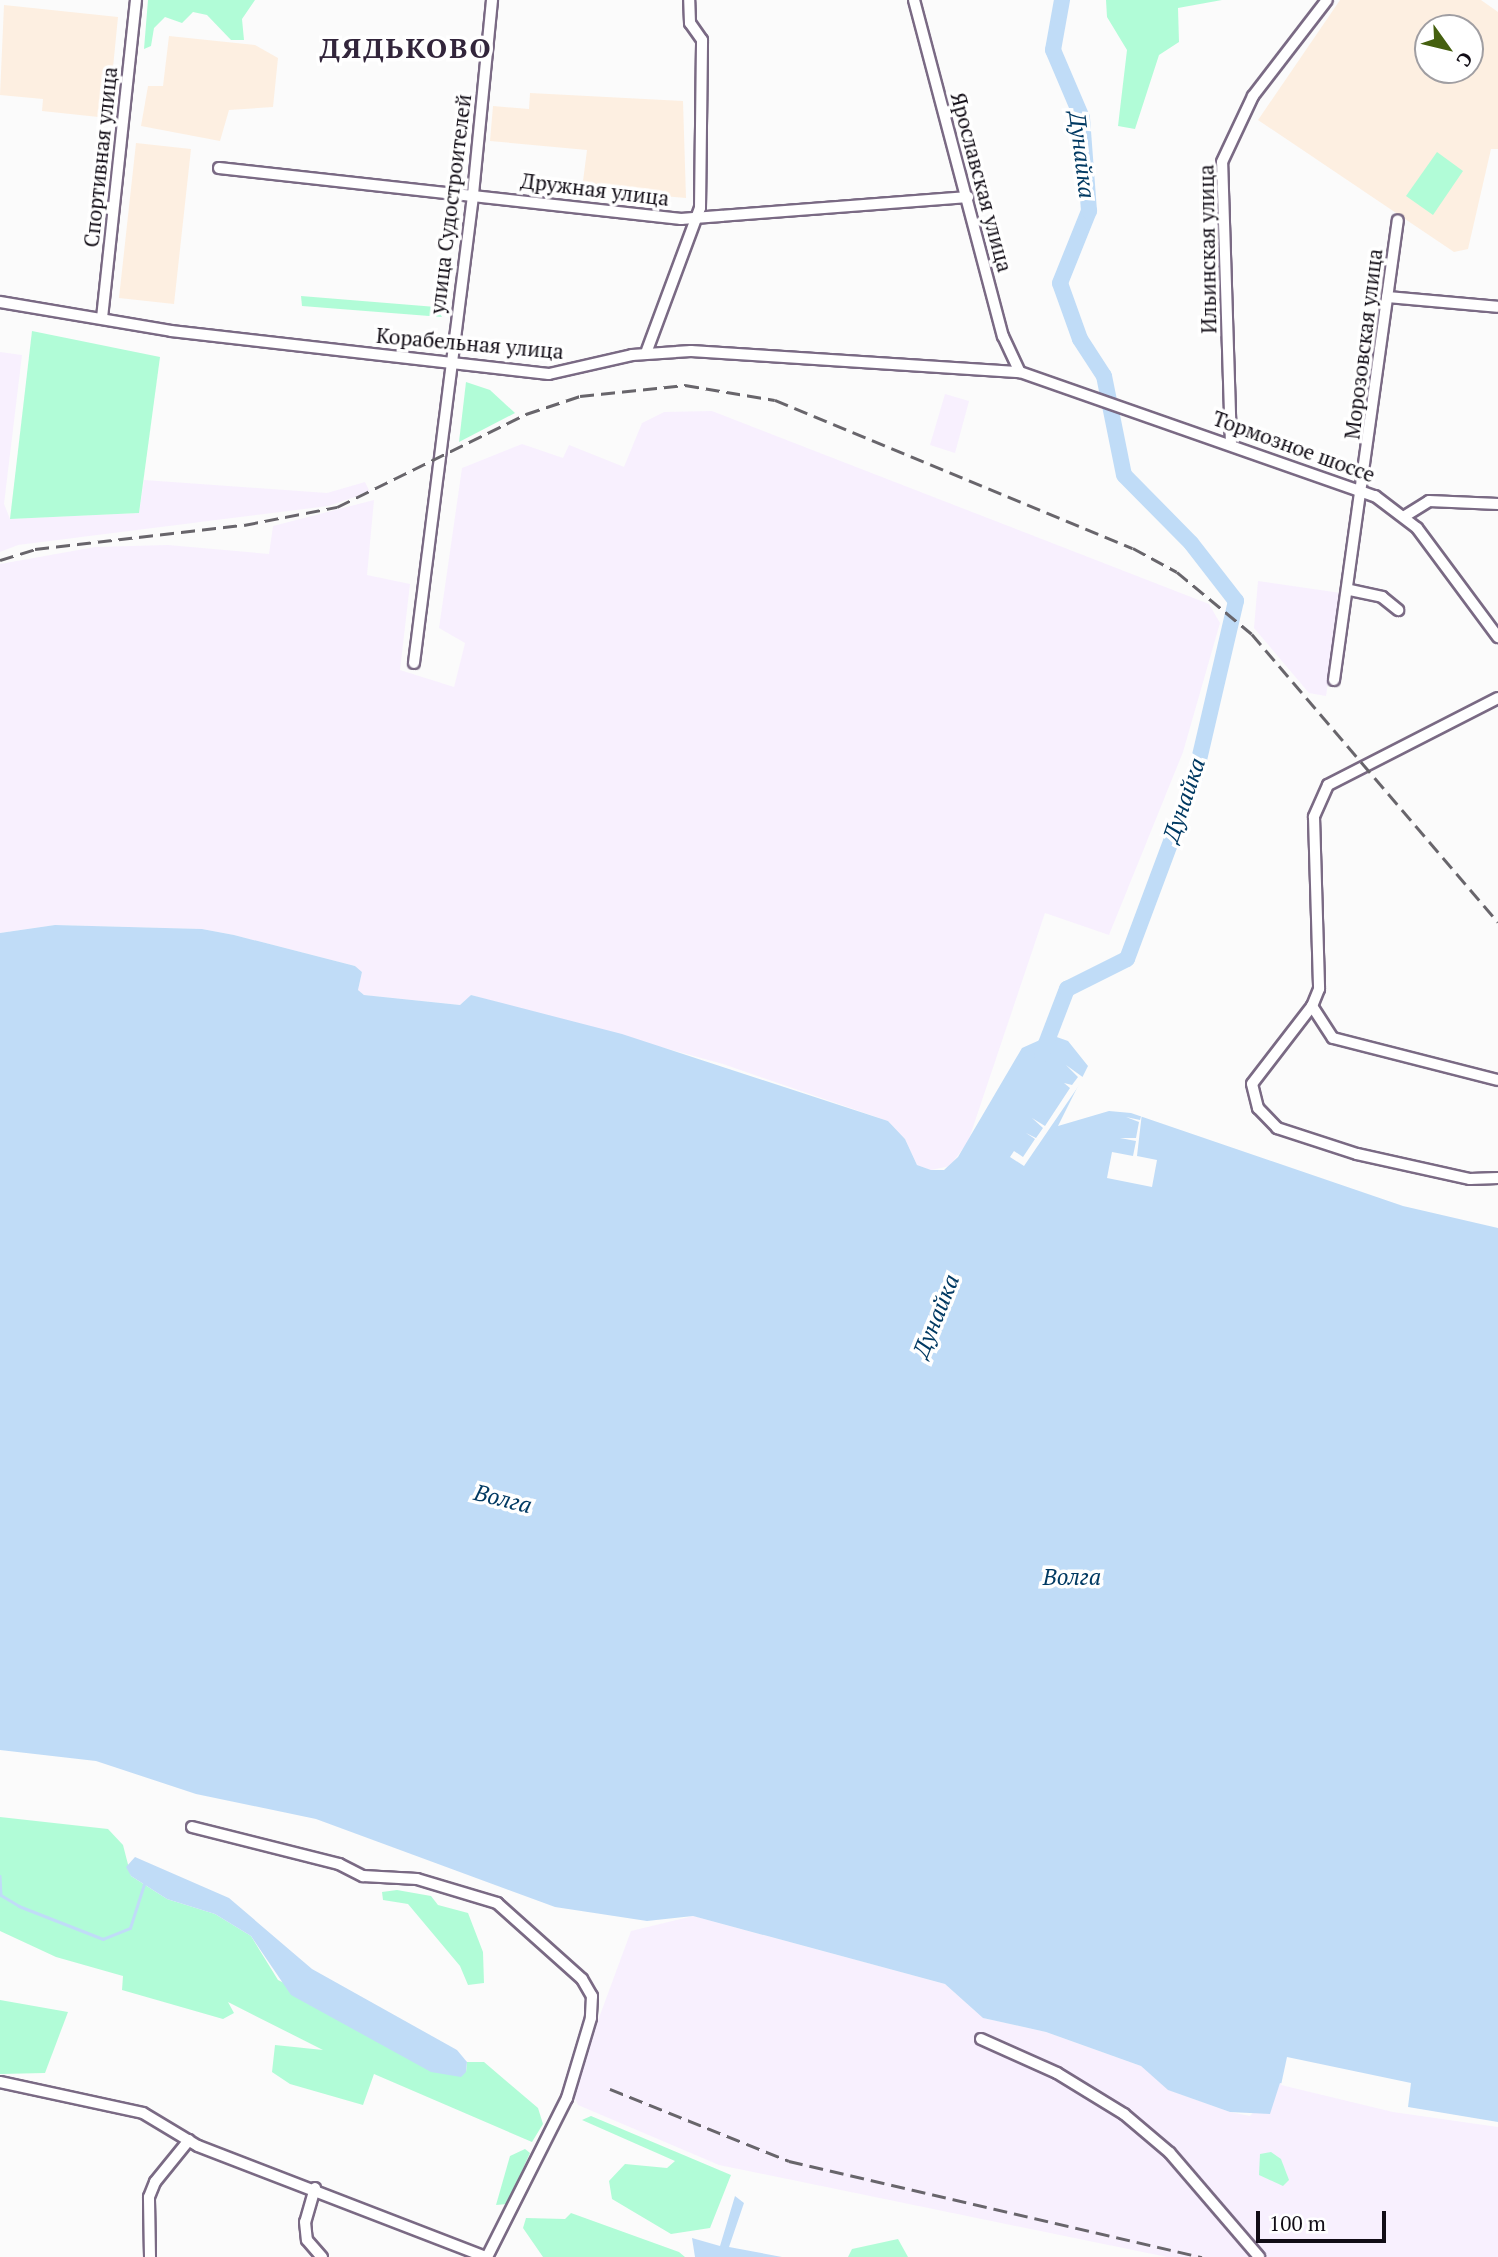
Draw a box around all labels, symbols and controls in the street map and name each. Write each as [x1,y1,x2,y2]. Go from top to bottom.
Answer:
north arrow [1414,14,1484,84]
district label: ДЯДЬКОВО [320,31,492,65]
text: С [1451,48,1479,72]
street label: Спортивная улица [78,65,122,249]
street label: Ярославская улица [946,89,1018,275]
street label: улица Судостроителей [424,93,476,315]
water label: Дунайка [1063,110,1101,200]
street label: Ильинская улица [1193,164,1221,334]
street label: Дружная улица [519,167,671,211]
street label: Морозовская улица [1339,247,1387,441]
street label: Корабельная улица [375,322,565,364]
street label: Тормозное шоссе [1209,405,1379,487]
water label: Дунайка [1157,754,1211,846]
water label: Дунайка [907,1270,965,1362]
water label: Волга [471,1479,535,1519]
water label: Волга [1043,1563,1101,1591]
scale bar [1260,2198,1390,2242]
text: 100 m [1269,2209,1326,2237]

